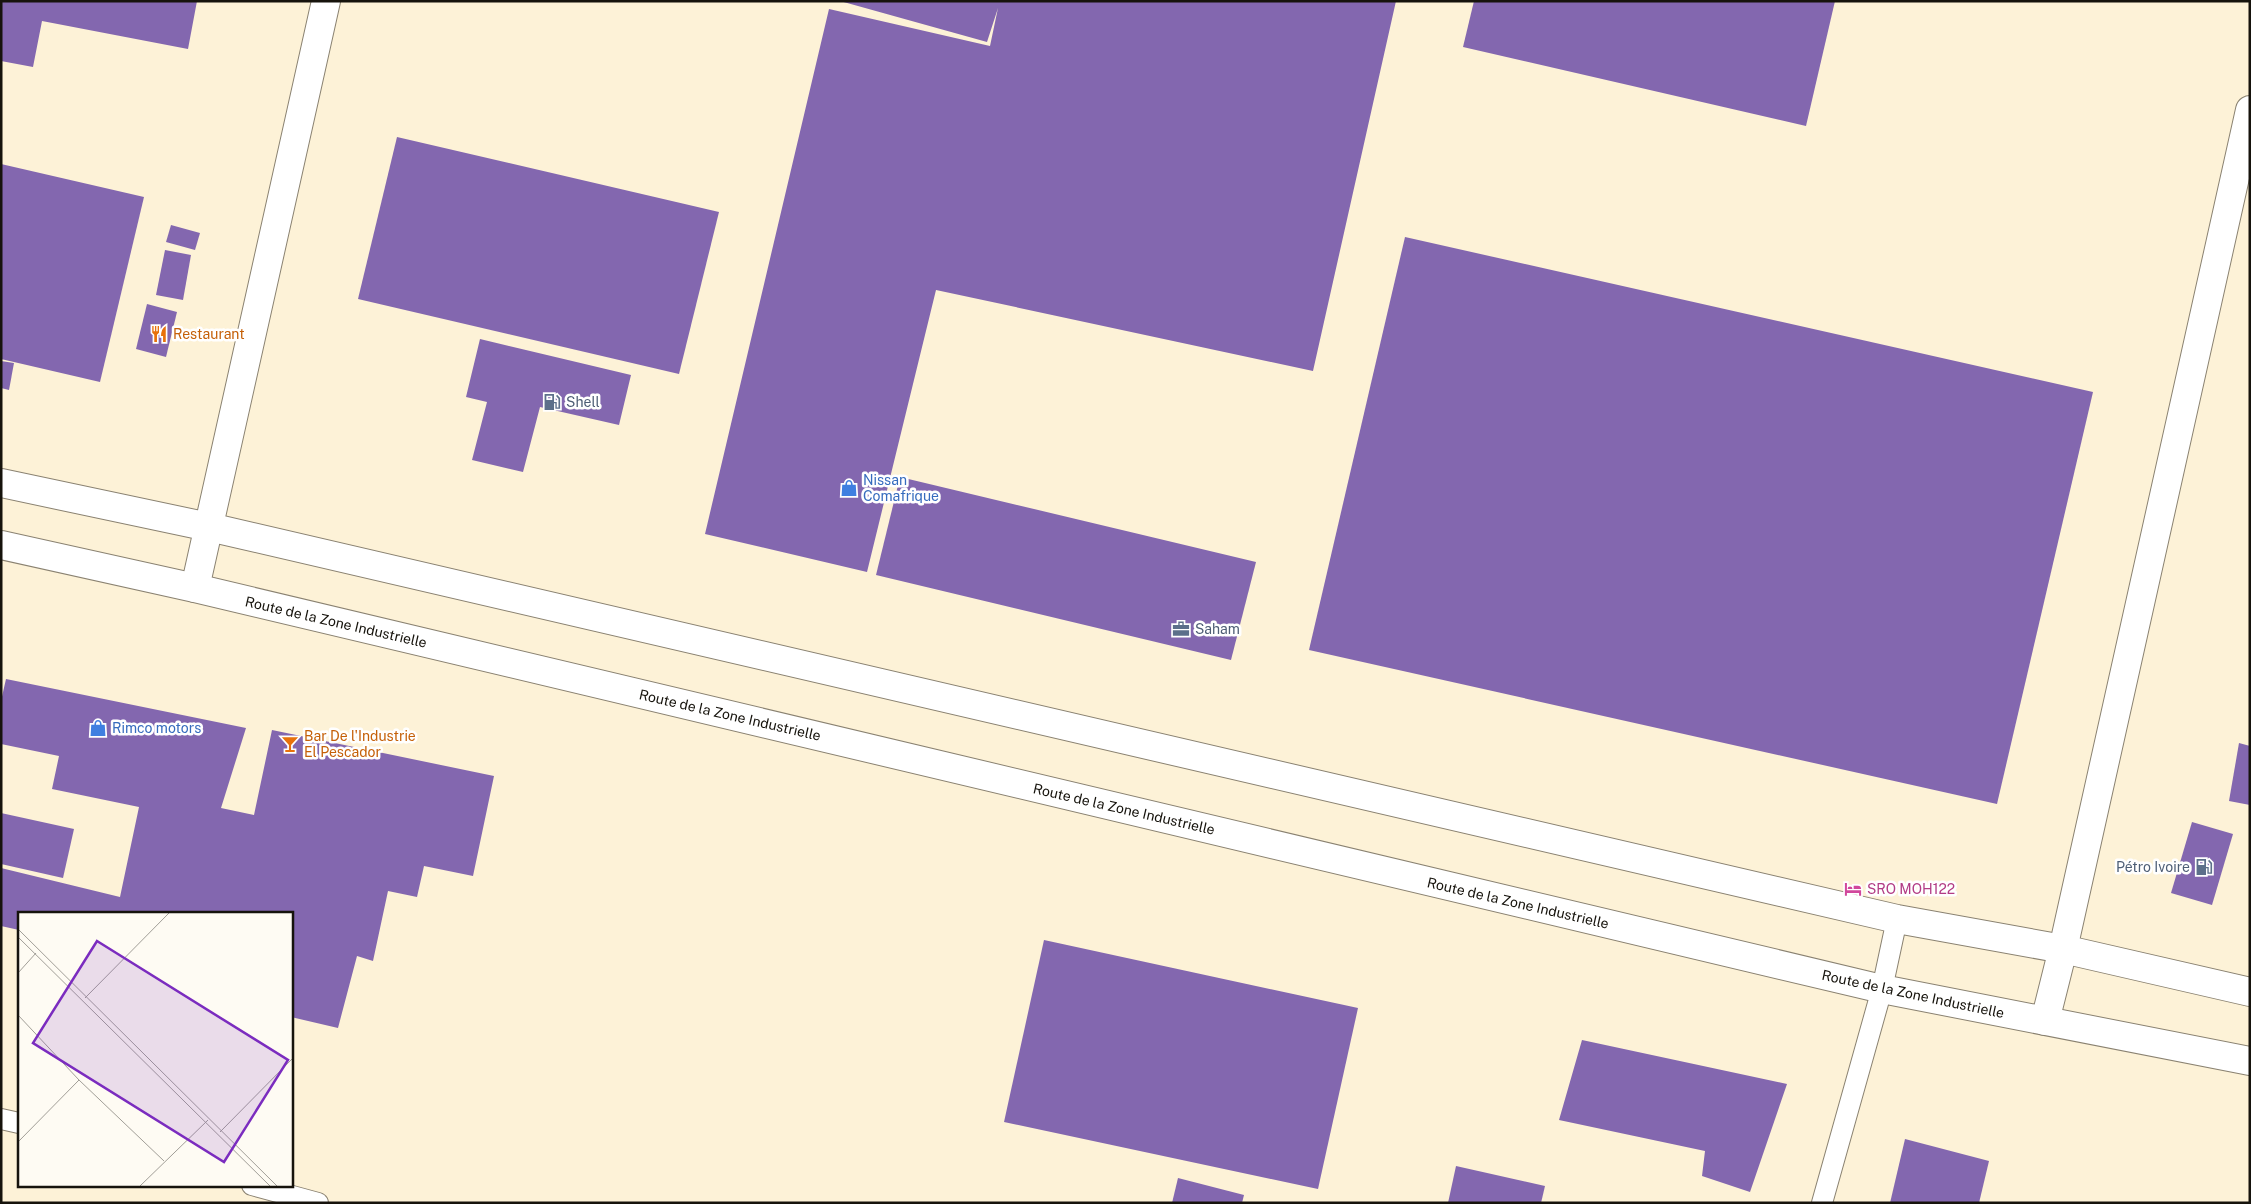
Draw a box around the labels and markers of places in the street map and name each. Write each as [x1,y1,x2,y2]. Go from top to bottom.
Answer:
restaurant icon: Restaurant [149,324,169,344]
place label: Restaurant [173,326,245,342]
fuel station icon: Shell [542,392,562,412]
place label: Shell [566,394,600,410]
place label: Nissan Comafrique [863,472,939,504]
shop icon: Nissan Comafrique [839,478,859,498]
office icon: Saham [1171,619,1191,639]
place label: Saham [1195,621,1240,637]
shop icon: Rimco motors [88,718,108,738]
place label: Rimco motors [112,720,201,736]
place label: Bar De l'Industrie El Pescador [304,728,416,760]
bar icon: Bar De l'Industrie El Pescador [280,734,300,754]
fuel station icon: Pétro Ivoire [2194,857,2214,877]
place label: Pétro Ivoire [2116,859,2190,875]
hotel icon: SRO MOH122 [1843,879,1863,899]
place label: SRO MOH122 [1867,881,1955,897]

